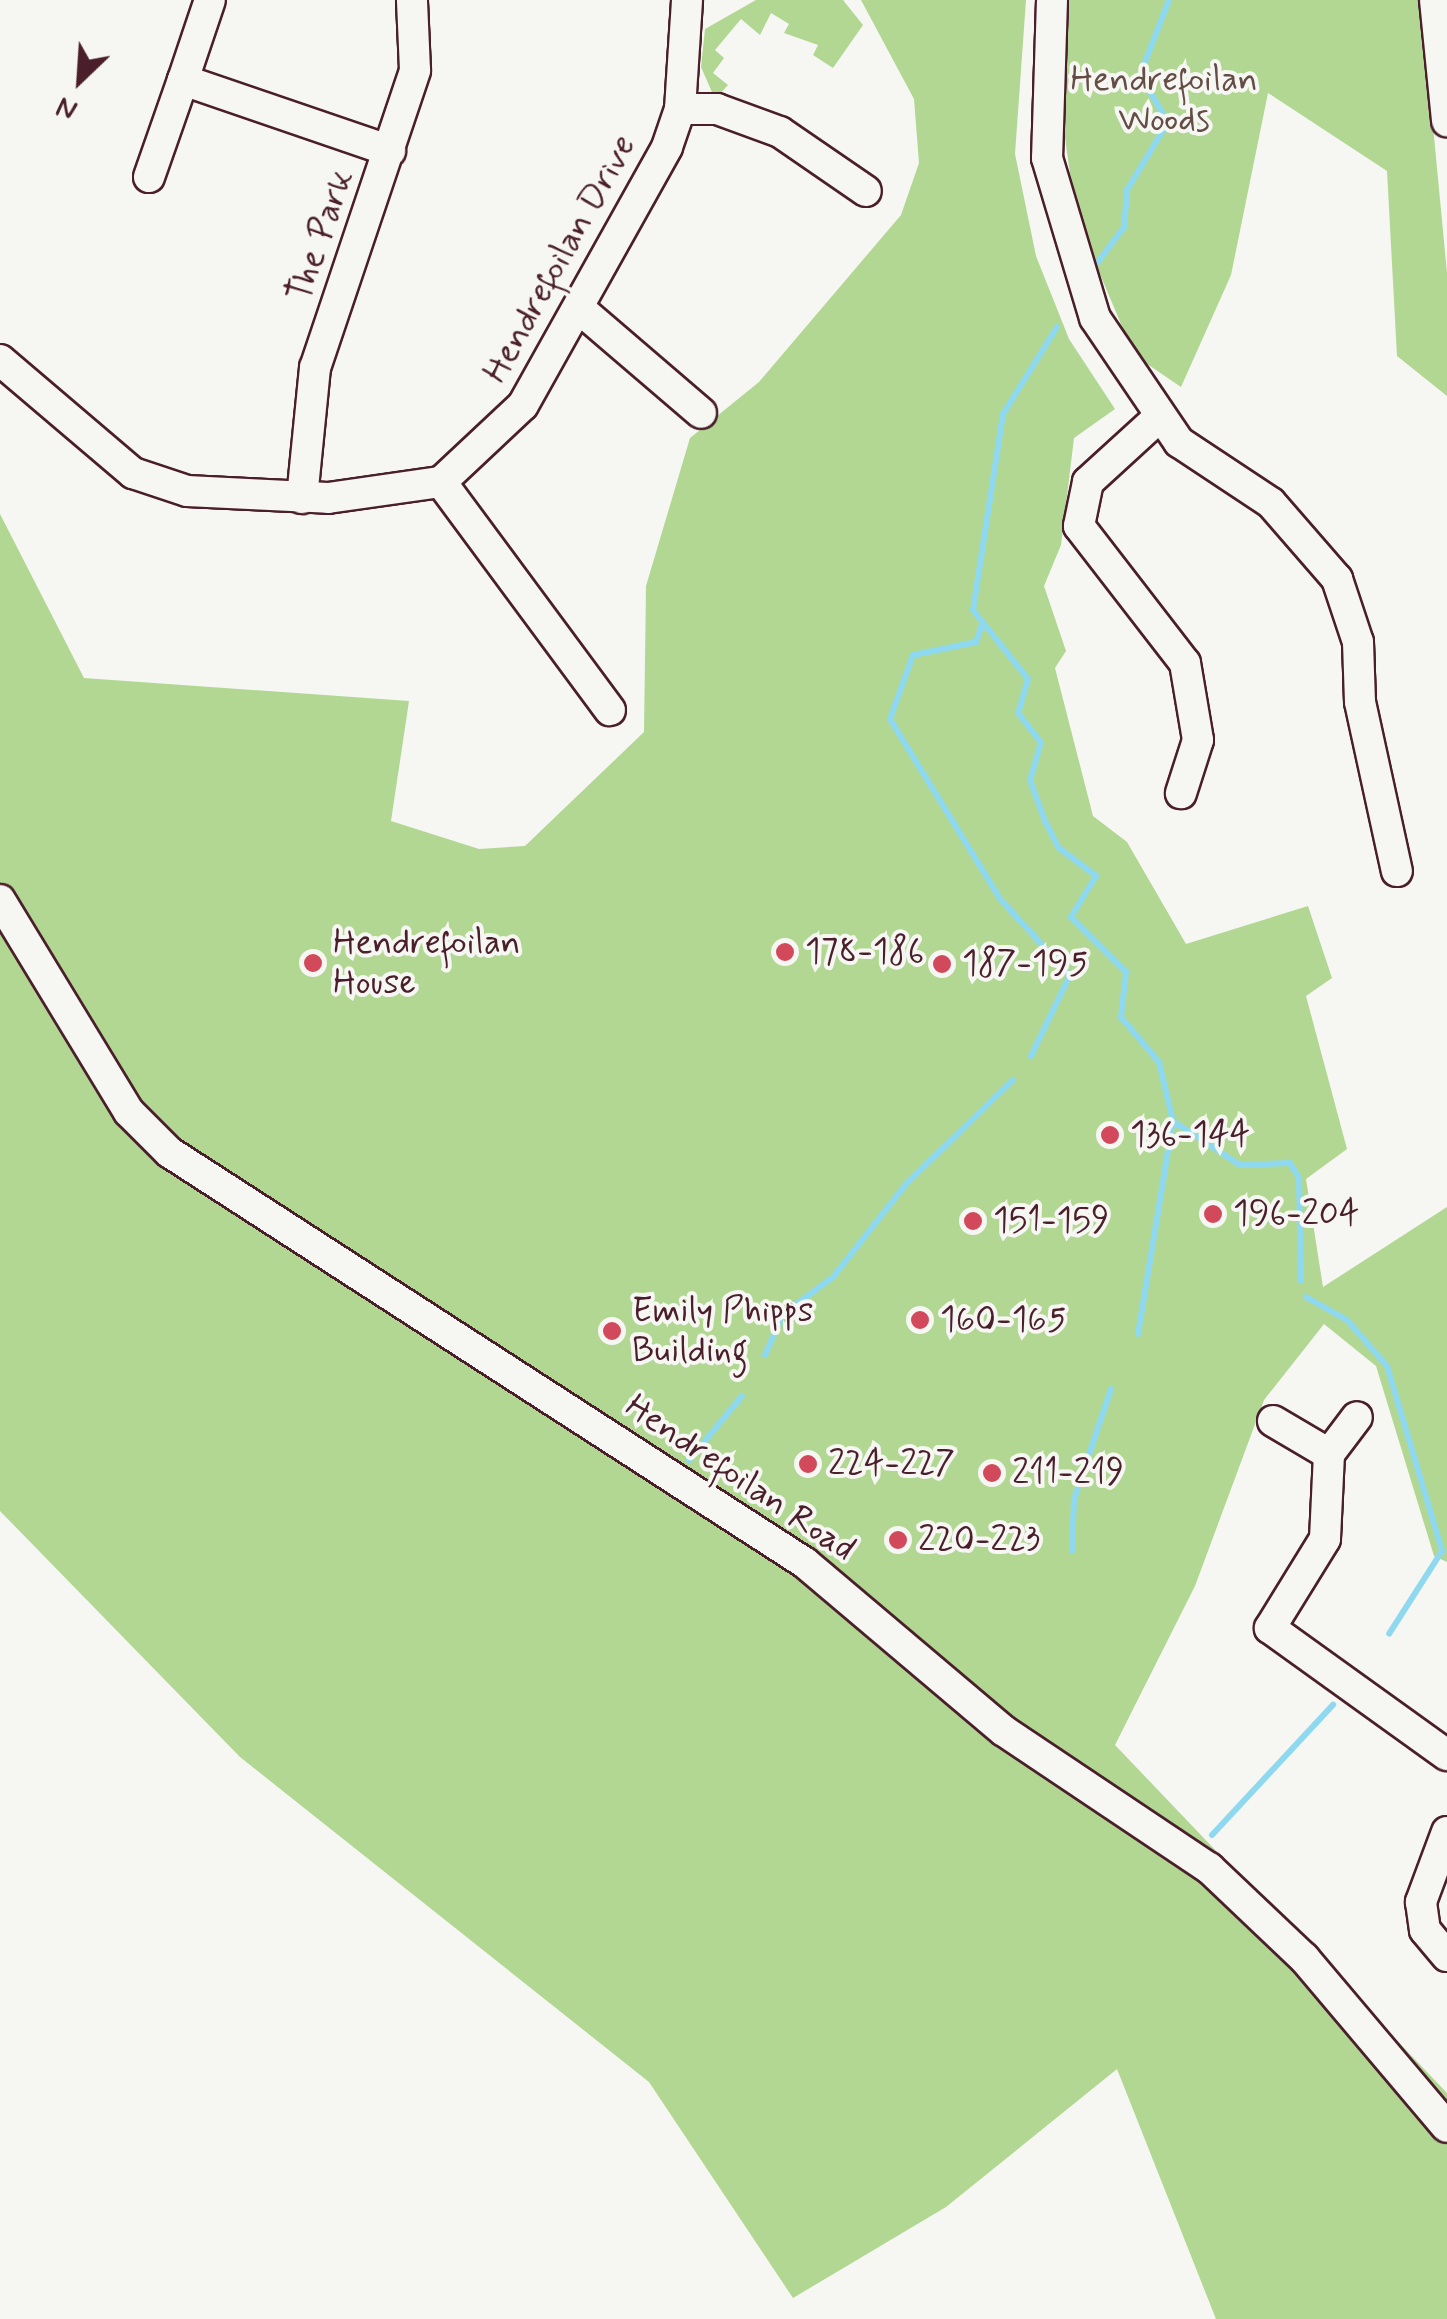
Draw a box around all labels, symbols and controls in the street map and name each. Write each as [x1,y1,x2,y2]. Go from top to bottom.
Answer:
north arrow [30,30,130,130]
park label: Hendrefoilan Woods [1070,59,1258,141]
text: N [51,87,83,128]
street label: Hendrefoilan Drive [475,129,645,389]
street label: The Park [280,167,362,305]
place label: Hendrefoilan House [333,922,520,1004]
place label: 178-186 [805,931,924,973]
marker: 178-186 [774,941,796,963]
place label: 187-195 [962,943,1088,985]
marker: Hendrefoilan House [302,952,324,974]
marker: 187-195 [931,953,953,975]
place label: 136-144 [1130,1114,1250,1156]
marker: 136-144 [1099,1124,1121,1146]
place label: 196-204 [1233,1193,1359,1235]
place label: 151-159 [993,1200,1109,1242]
marker: 196-204 [1202,1203,1224,1225]
marker: 151-159 [962,1210,984,1232]
place label: Emily Phipps Building [632,1290,813,1372]
place label: 160-165 [940,1299,1066,1341]
marker: 160-165 [909,1309,931,1331]
marker: Emily Phipps Building [601,1320,623,1342]
street label: Hendrefoilan Road [618,1386,862,1570]
place label: 224-227 [828,1443,955,1485]
place label: 211-219 [1012,1452,1124,1494]
marker: 224-227 [797,1453,819,1475]
marker: 211-219 [981,1462,1003,1484]
place label: 220-223 [918,1519,1040,1561]
marker: 220-223 [887,1529,909,1551]

